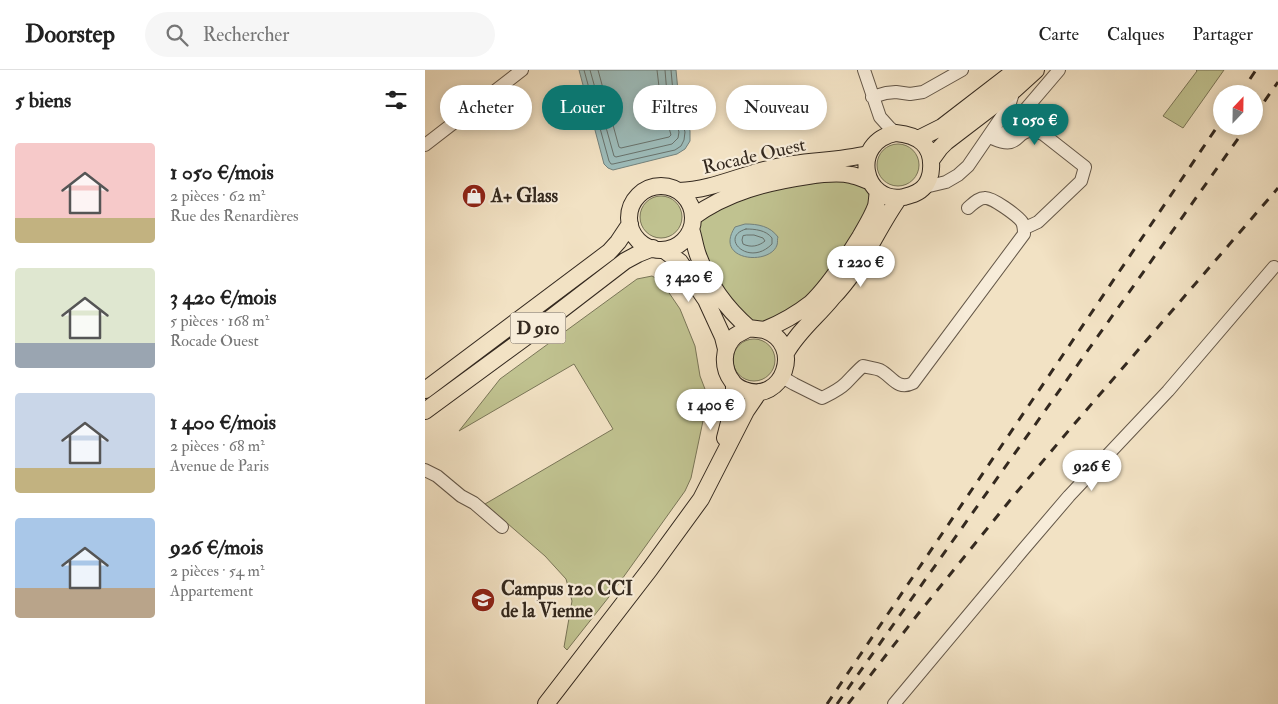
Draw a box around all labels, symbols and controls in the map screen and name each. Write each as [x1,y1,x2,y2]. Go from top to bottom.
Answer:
search box [145,12,495,57]
text: Doorstep [25,19,115,50]
icon: search [163,21,191,49]
text: Rechercher [203,23,289,47]
text: Carte [1038,23,1079,46]
text: Calques [1107,23,1164,46]
text: Partager [1192,23,1253,46]
chip: Acheter [440,85,532,130]
chip: Louer [542,85,623,130]
chip: Filtres [633,85,716,130]
chip: Nouveau [726,85,827,130]
north arrow [1213,85,1263,135]
map controls [1213,85,1263,135]
icon: filters [382,86,410,114]
text: 5 biens [15,87,71,114]
pin: 1 050 € [989,104,1081,146]
text: 1 050 € [1012,110,1058,130]
street label: Rocade Ouest [700,132,808,180]
text: 1 050 €/mois [170,159,274,186]
icon: home [55,163,115,223]
shop icon: A+ Glass [461,183,487,209]
place label: A+ Glass [490,184,559,208]
text: 2 pièces · 62 m² [170,186,265,206]
text: Rue des Renardières [170,206,299,226]
pin: 1 220 € [815,246,907,288]
text: 1 220 € [838,252,884,272]
pin: 3 420 € [643,260,735,303]
text: 3 420 € [665,267,713,287]
text: 3 420 €/mois [170,284,276,311]
icon: home [55,288,115,348]
text: 5 pièces · 168 m² [170,311,269,331]
road number: D 910 [511,312,565,344]
text: Rocade Ouest [170,331,259,351]
pin: 1 400 € [665,388,757,431]
text: 1 400 € [688,395,734,415]
text: 1 400 €/mois [170,409,276,436]
icon: home [55,413,115,473]
text: 2 pièces · 68 m² [170,436,265,456]
pin: 926 € [1057,450,1127,492]
text: Avenue de Paris [170,456,269,476]
text: 926 € [1073,456,1111,476]
text: 926 €/mois [170,534,263,561]
icon: home [55,538,115,598]
text: 2 pièces · 54 m² [170,561,264,581]
place label: Campus 120 CCI de la Vienne [501,577,633,623]
text: Appartement [170,581,253,601]
school or university icon: Campus 120 CCI de la Vienne [470,587,496,613]

